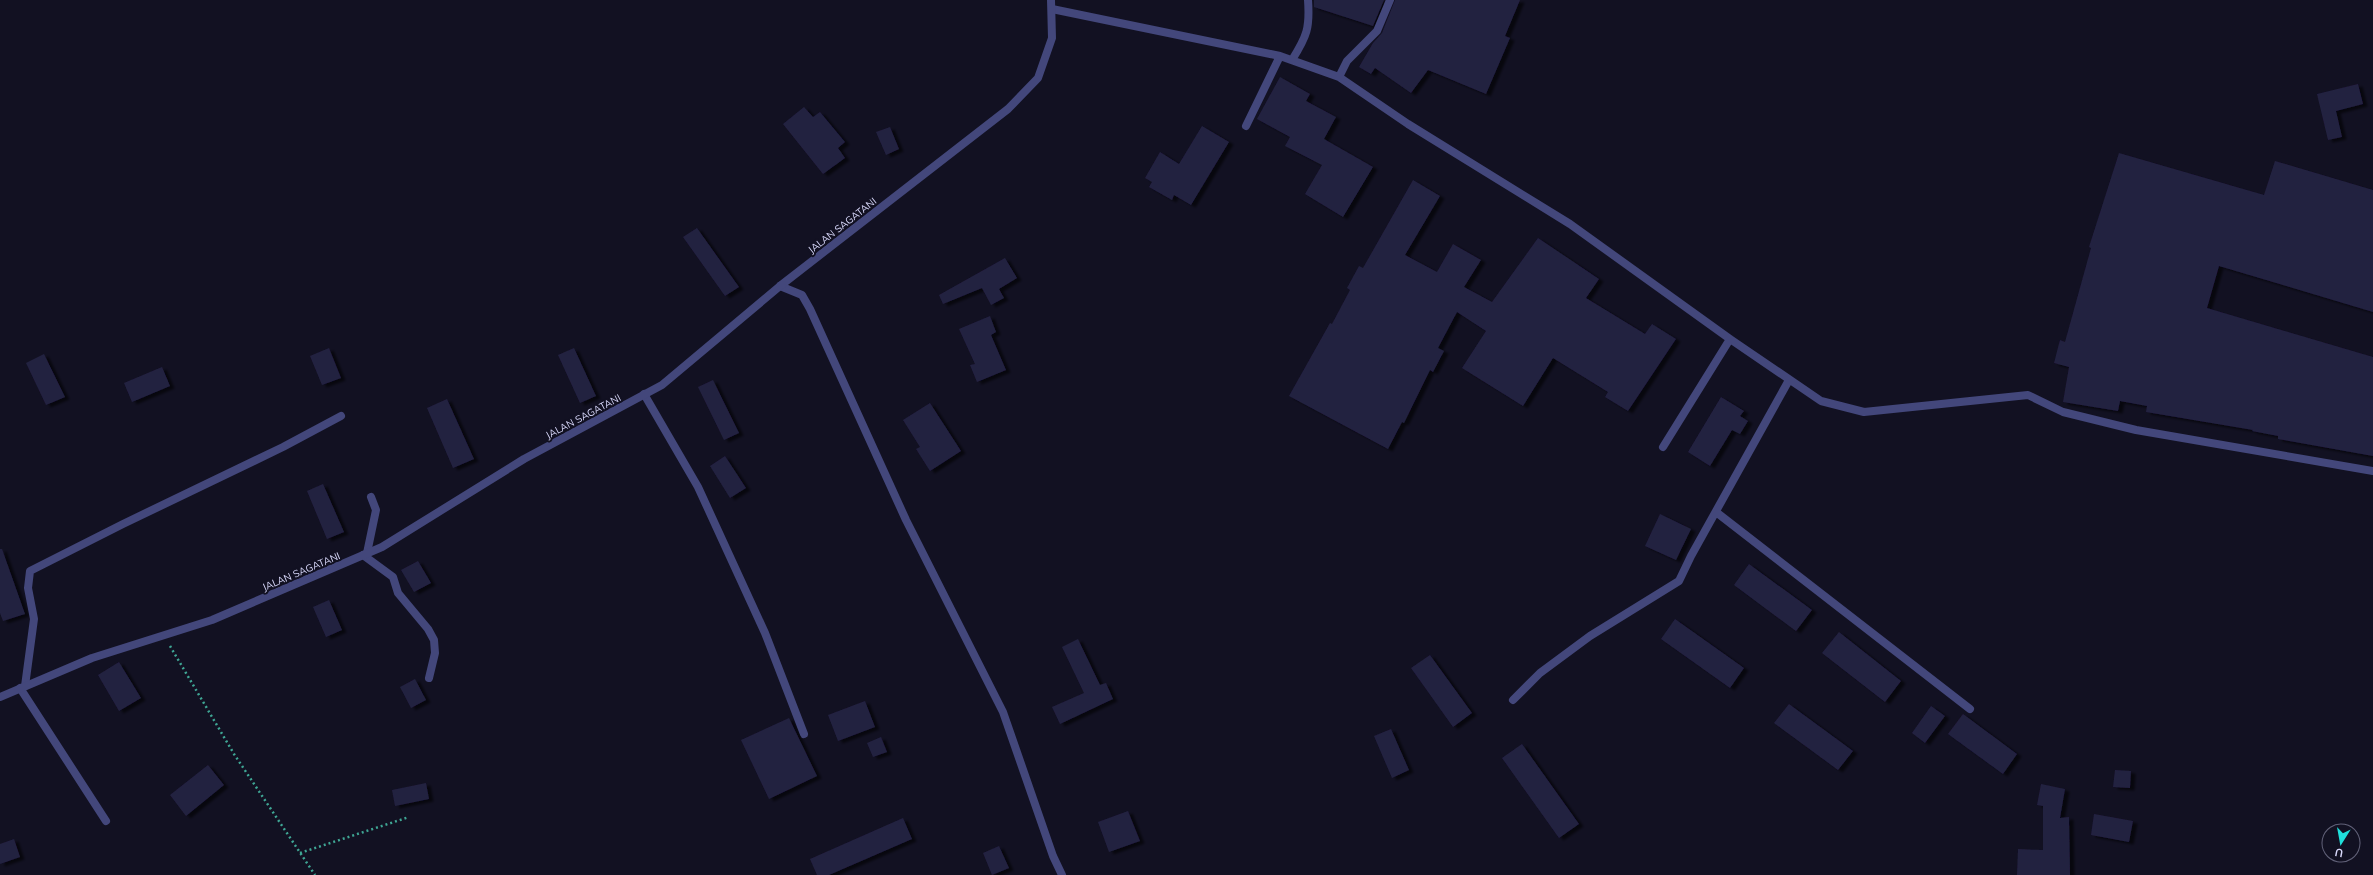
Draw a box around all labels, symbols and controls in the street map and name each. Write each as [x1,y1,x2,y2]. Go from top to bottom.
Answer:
street label: JALAN SAGATANI [805,195,879,256]
street label: JALAN SAGATANI [543,391,623,442]
street label: JALAN SAGATANI [260,549,342,594]
north arrow [2321,823,2361,863]
text: U [2334,845,2344,860]

